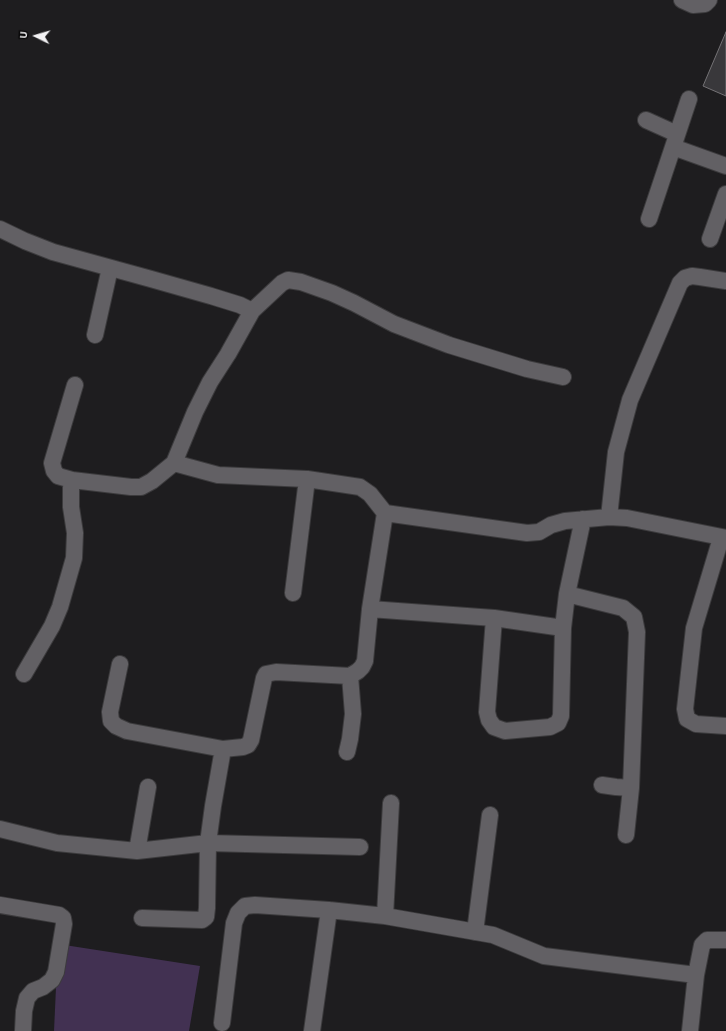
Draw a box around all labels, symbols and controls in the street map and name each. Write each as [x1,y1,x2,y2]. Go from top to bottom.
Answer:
north arrow [16,16,56,56]
text: U [18,31,29,39]

